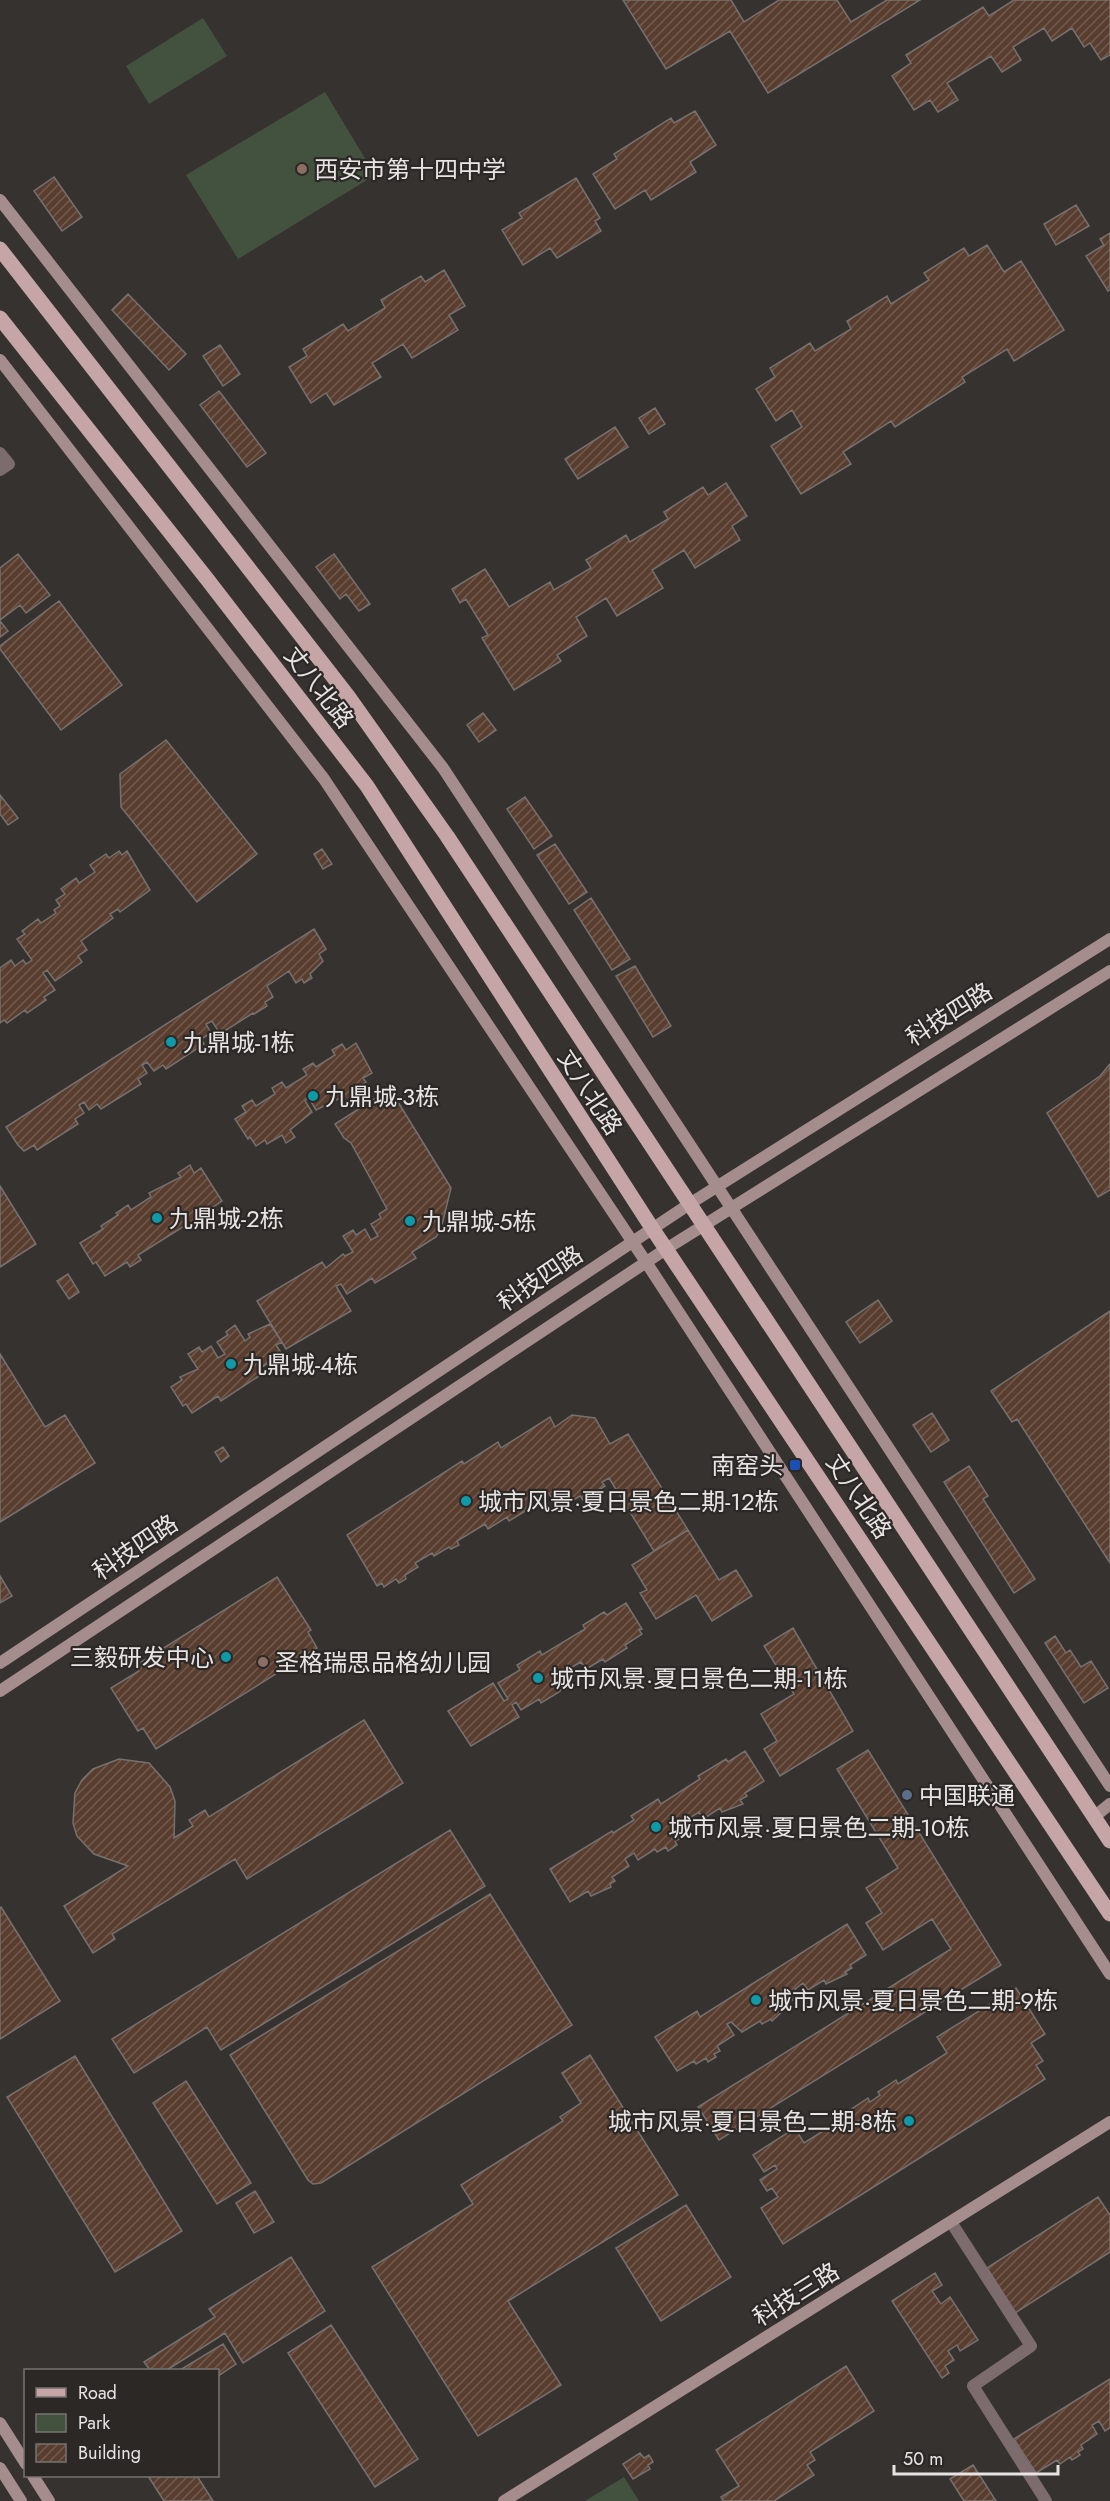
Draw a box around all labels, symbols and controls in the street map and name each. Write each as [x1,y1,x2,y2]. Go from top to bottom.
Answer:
place label: 西安市第十四中学 [314,152,506,187]
marker: 西安市第十四中学 [295,162,309,176]
street label: 丈八北路 [276,638,362,736]
street label: 科技四路 [899,974,999,1054]
place label: 九鼎城-1栋 [183,1025,295,1060]
marker: 九鼎城-1栋 [164,1035,178,1049]
street label: 丈八北路 [549,1042,631,1142]
place label: 九鼎城-3栋 [325,1079,439,1114]
marker: 九鼎城-3栋 [306,1089,320,1103]
place label: 九鼎城-2栋 [169,1201,284,1236]
place label: 九鼎城-5栋 [422,1204,537,1239]
marker: 九鼎城-2栋 [150,1211,164,1225]
marker: 九鼎城-5栋 [403,1214,417,1228]
street label: 科技四路 [490,1237,590,1319]
place label: 九鼎城-4栋 [243,1347,358,1382]
marker: 九鼎城-4栋 [224,1357,238,1371]
street label: 丈八北路 [818,1446,900,1546]
place label: 南窑头 [711,1448,783,1483]
marker: 南窑头 [788,1458,802,1472]
place label: 城市风景·夏日景色二期-12栋 [478,1484,779,1519]
marker: 城市风景·夏日景色二期-12栋 [459,1494,473,1508]
street label: 科技四路 [85,1506,185,1588]
place label: 三毅研发中心 [70,1640,214,1675]
place label: 圣格瑞思品格幼儿园 [275,1645,491,1680]
marker: 三毅研发中心 [219,1650,233,1664]
marker: 圣格瑞思品格幼儿园 [256,1655,270,1669]
place label: 城市风景·夏日景色二期-11栋 [550,1661,848,1696]
marker: 城市风景·夏日景色二期-11栋 [531,1671,545,1685]
place label: 中国联通 [919,1778,1015,1813]
marker: 中国联通 [900,1788,914,1802]
place label: 城市风景·夏日景色二期-10栋 [668,1810,969,1845]
marker: 城市风景·夏日景色二期-10栋 [649,1820,663,1834]
place label: 城市风景·夏日景色二期-9栋 [768,1983,1058,2018]
marker: 城市风景·夏日景色二期-9栋 [749,1993,763,2007]
place label: 城市风景·夏日景色二期-8栋 [608,2104,897,2139]
marker: 城市风景·夏日景色二期-8栋 [902,2114,916,2128]
street label: 科技三路 [746,2254,846,2334]
legend [24,2369,219,2477]
text: Road [78,2380,117,2406]
text: Park [78,2410,110,2436]
scale bar [894,2438,1058,2476]
text: Building [78,2440,141,2466]
text: 50 m [903,2446,943,2472]

